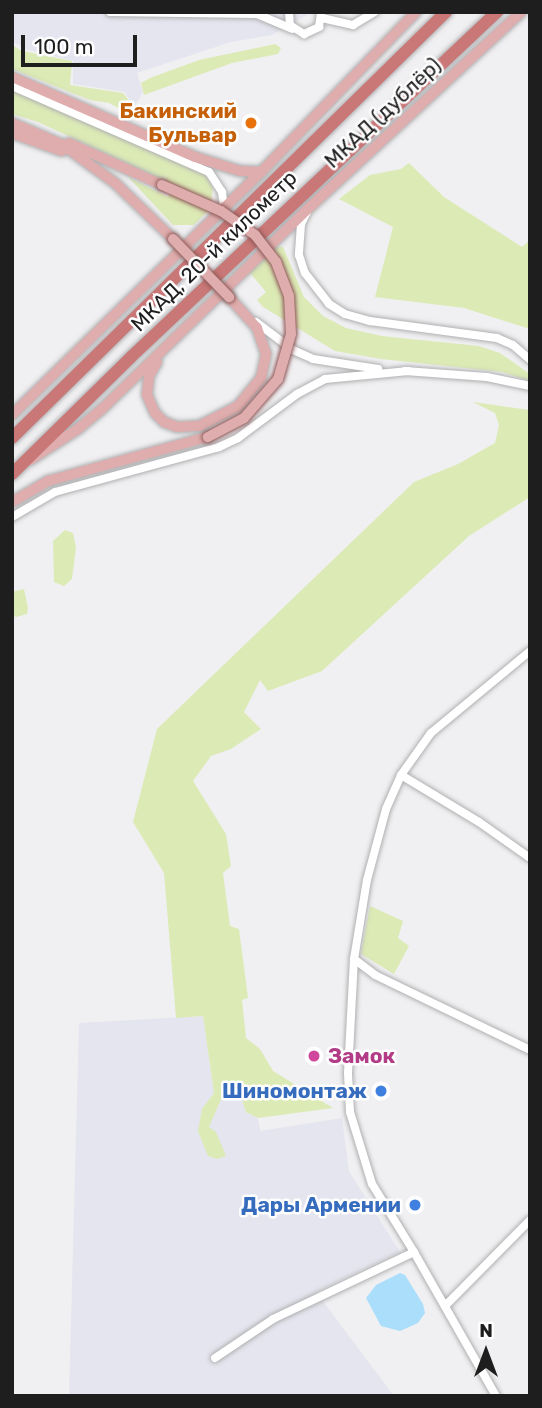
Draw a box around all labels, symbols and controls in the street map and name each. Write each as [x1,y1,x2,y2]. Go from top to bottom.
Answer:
scale bar [24,21,140,65]
text: 100 m [34,34,93,59]
street label: МКАД (дублёр) [319,53,447,173]
place label: Бакинский Бульвар [119,98,237,148]
marker: Бакинский Бульвар [243,115,259,131]
street label: МКАД, 20-й километр [126,165,302,337]
place label: Замок [328,1043,395,1069]
marker: Замок [306,1048,322,1064]
place label: Шиномонтаж [222,1078,367,1104]
marker: Шиномонтаж [373,1083,389,1099]
place label: Дары Армении [241,1192,401,1218]
marker: Дары Армении [407,1197,423,1213]
north arrow [451,1317,521,1387]
text: N [479,1319,493,1342]

